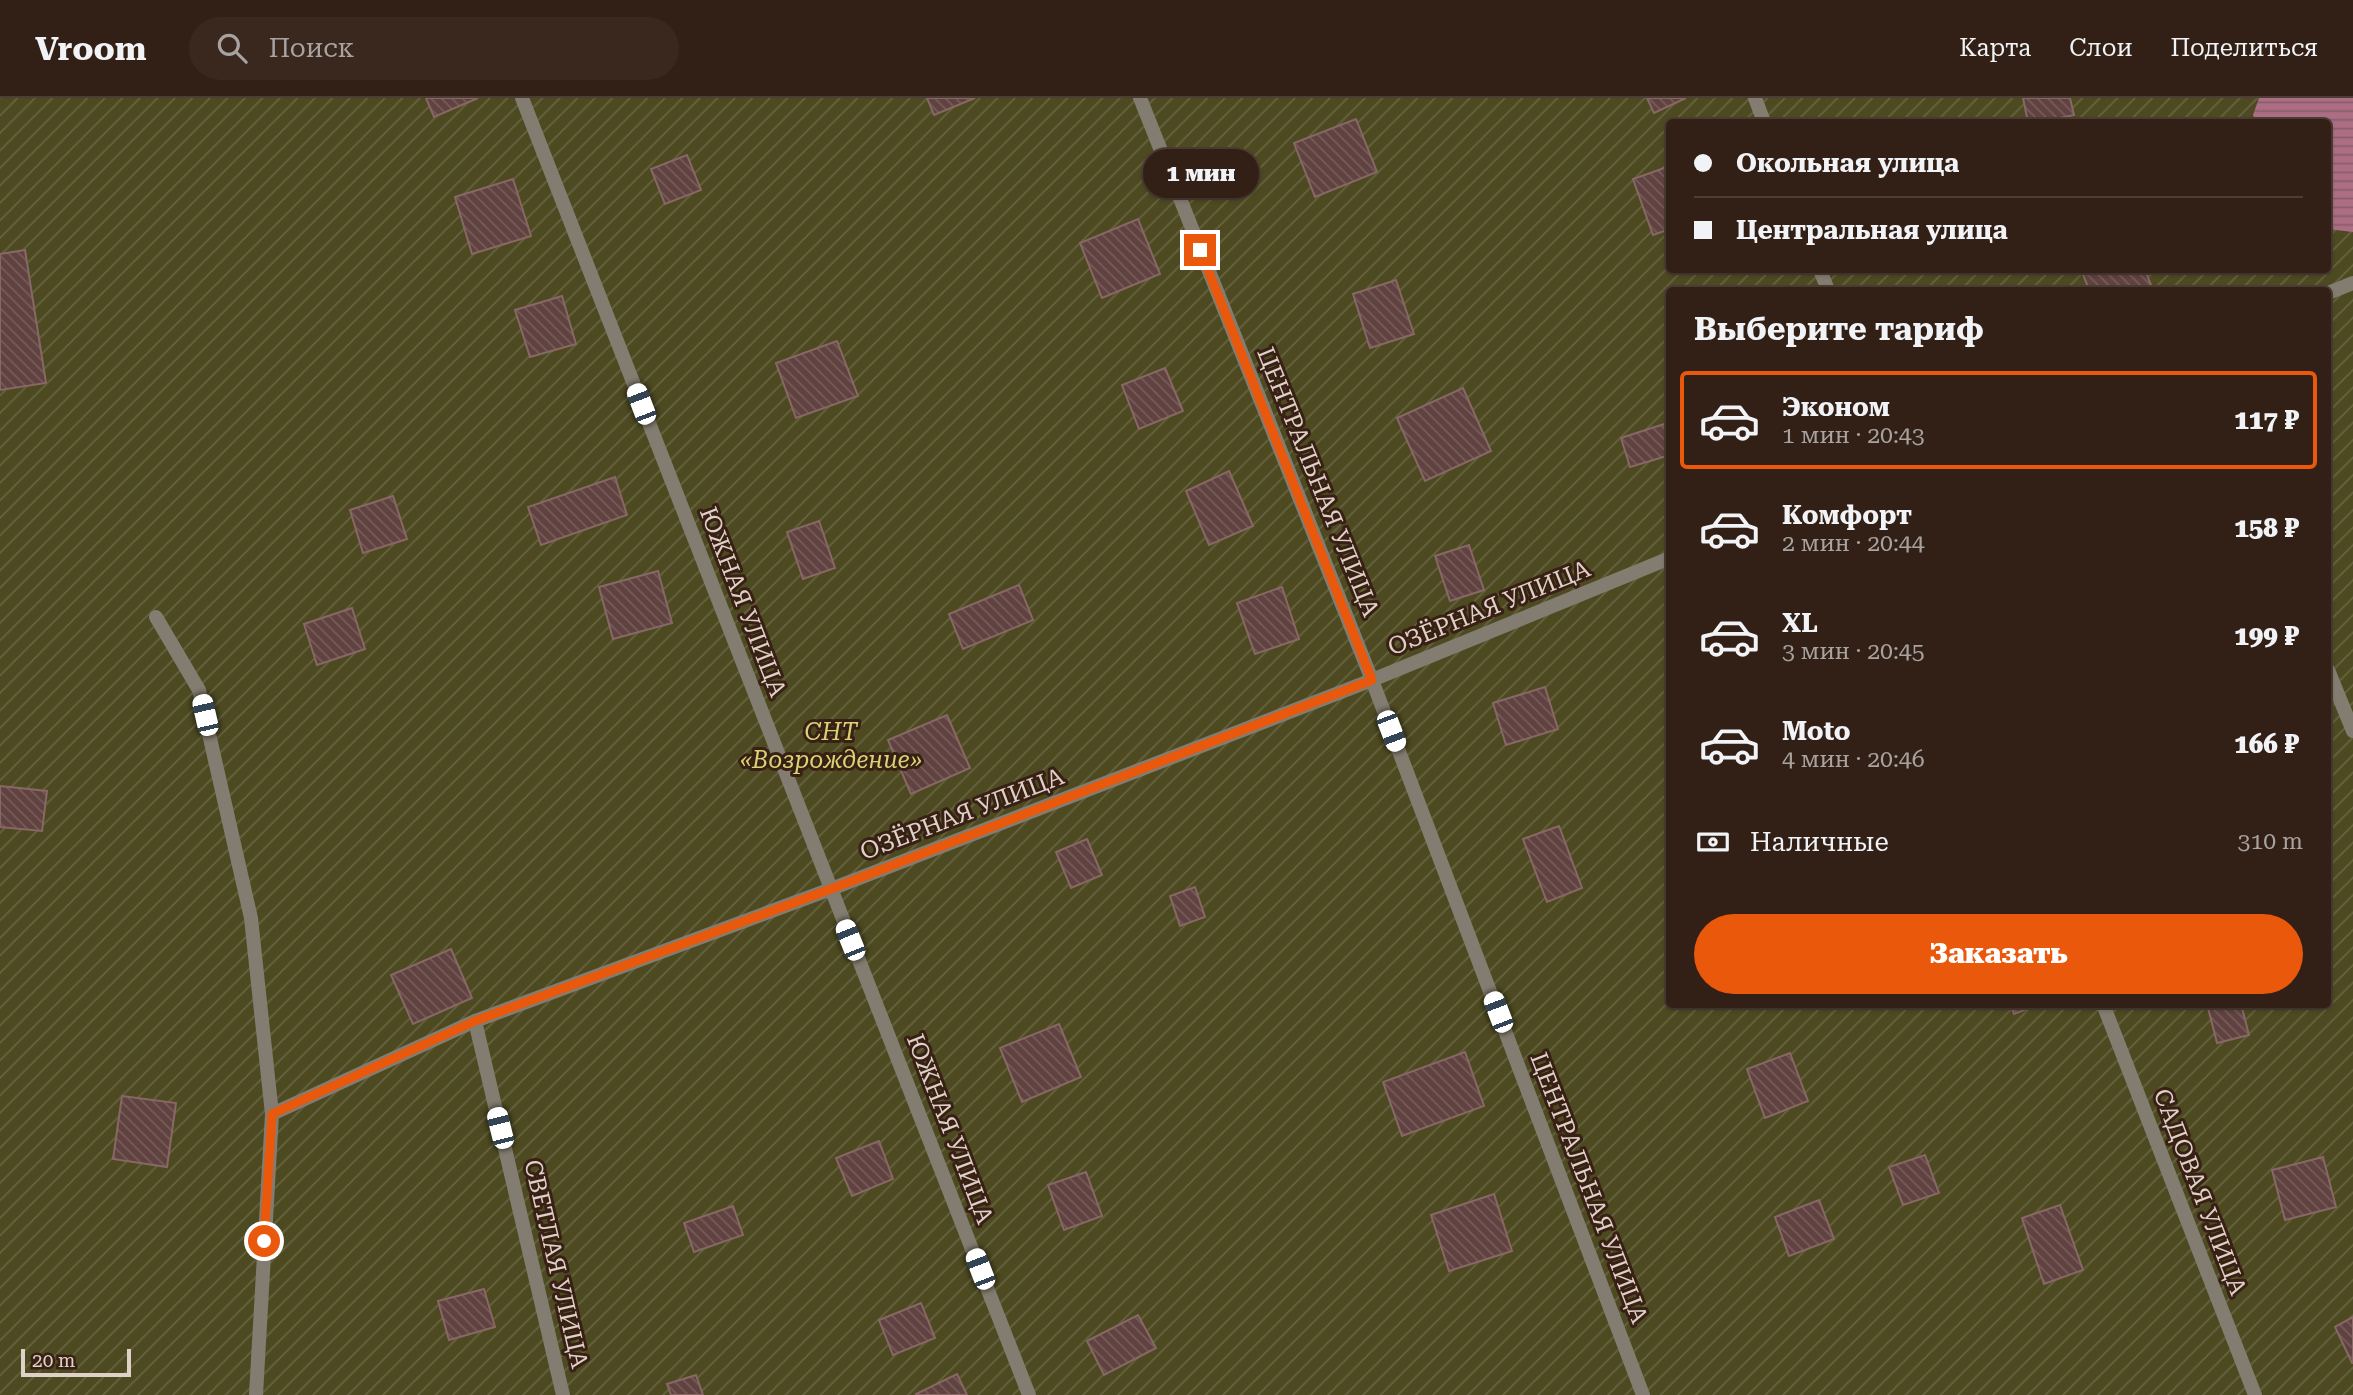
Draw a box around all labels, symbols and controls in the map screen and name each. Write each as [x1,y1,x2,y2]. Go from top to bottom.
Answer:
search box [189,17,679,80]
text: Vroom [35,29,147,68]
icon: search [213,29,251,67]
text: Поиск [269,33,354,63]
text: Карта [1959,34,2031,62]
text: Слои [2069,34,2132,62]
text: Поделиться [2170,34,2318,62]
text: Окольная улица [1736,148,1959,178]
callout: 1 мин [1142,149,1258,198]
text: 1 мин [1166,160,1236,187]
text: Центральная улица [1736,215,2008,245]
route end [1184,234,1216,266]
text: Выберите тариф [1694,310,1984,348]
street label: ЦЕНТРАЛЬНАЯ УЛИЦА [1251,343,1385,621]
car [624,381,659,427]
icon: car [1698,389,1761,452]
text: Эконом [1782,392,1890,422]
text: 117 ₽ [2234,405,2299,435]
text: 1 мин · 20:43 [1782,422,1925,449]
icon: car [1698,497,1761,560]
text: Комфорт [1782,500,1912,530]
street label: ЮЖНАЯ УЛИЦА [694,503,792,701]
text: 158 ₽ [2234,513,2299,543]
text: 2 мин · 20:44 [1782,530,1925,557]
street label: ОЗЁРНАЯ УЛИЦА [1383,554,1595,661]
icon: car [1698,605,1761,668]
text: XL [1782,608,1818,638]
text: 199 ₽ [2234,621,2299,651]
text: 3 мин · 20:45 [1782,638,1925,665]
car [191,692,220,738]
car [1374,708,1409,754]
icon: car [1698,713,1761,776]
text: Moto [1782,716,1851,746]
park label: СНТ «Возрождение» [740,718,922,774]
text: 166 ₽ [2234,729,2299,759]
text: 4 мин · 20:46 [1782,746,1925,773]
street label: ОЗЁРНАЯ УЛИЦА [856,761,1068,866]
icon: cash [1694,823,1732,861]
text: Наличные [1750,827,1889,857]
text: 310 m [2238,828,2303,855]
button: Заказать [1694,914,2303,994]
car [833,917,868,963]
car [1481,989,1516,1035]
street label: ЮЖНАЯ УЛИЦА [901,1030,999,1228]
street label: ЦЕНТРАЛЬНАЯ УЛИЦА [1524,1049,1654,1328]
street label: САДОВАЯ УЛИЦА [2148,1085,2252,1299]
car [485,1105,516,1151]
street label: СВЕТЛАЯ УЛИЦА [518,1157,594,1371]
route start [248,1225,280,1257]
car [963,1246,998,1292]
scale bar [21,1346,131,1378]
text: 20 m [32,1349,75,1372]

